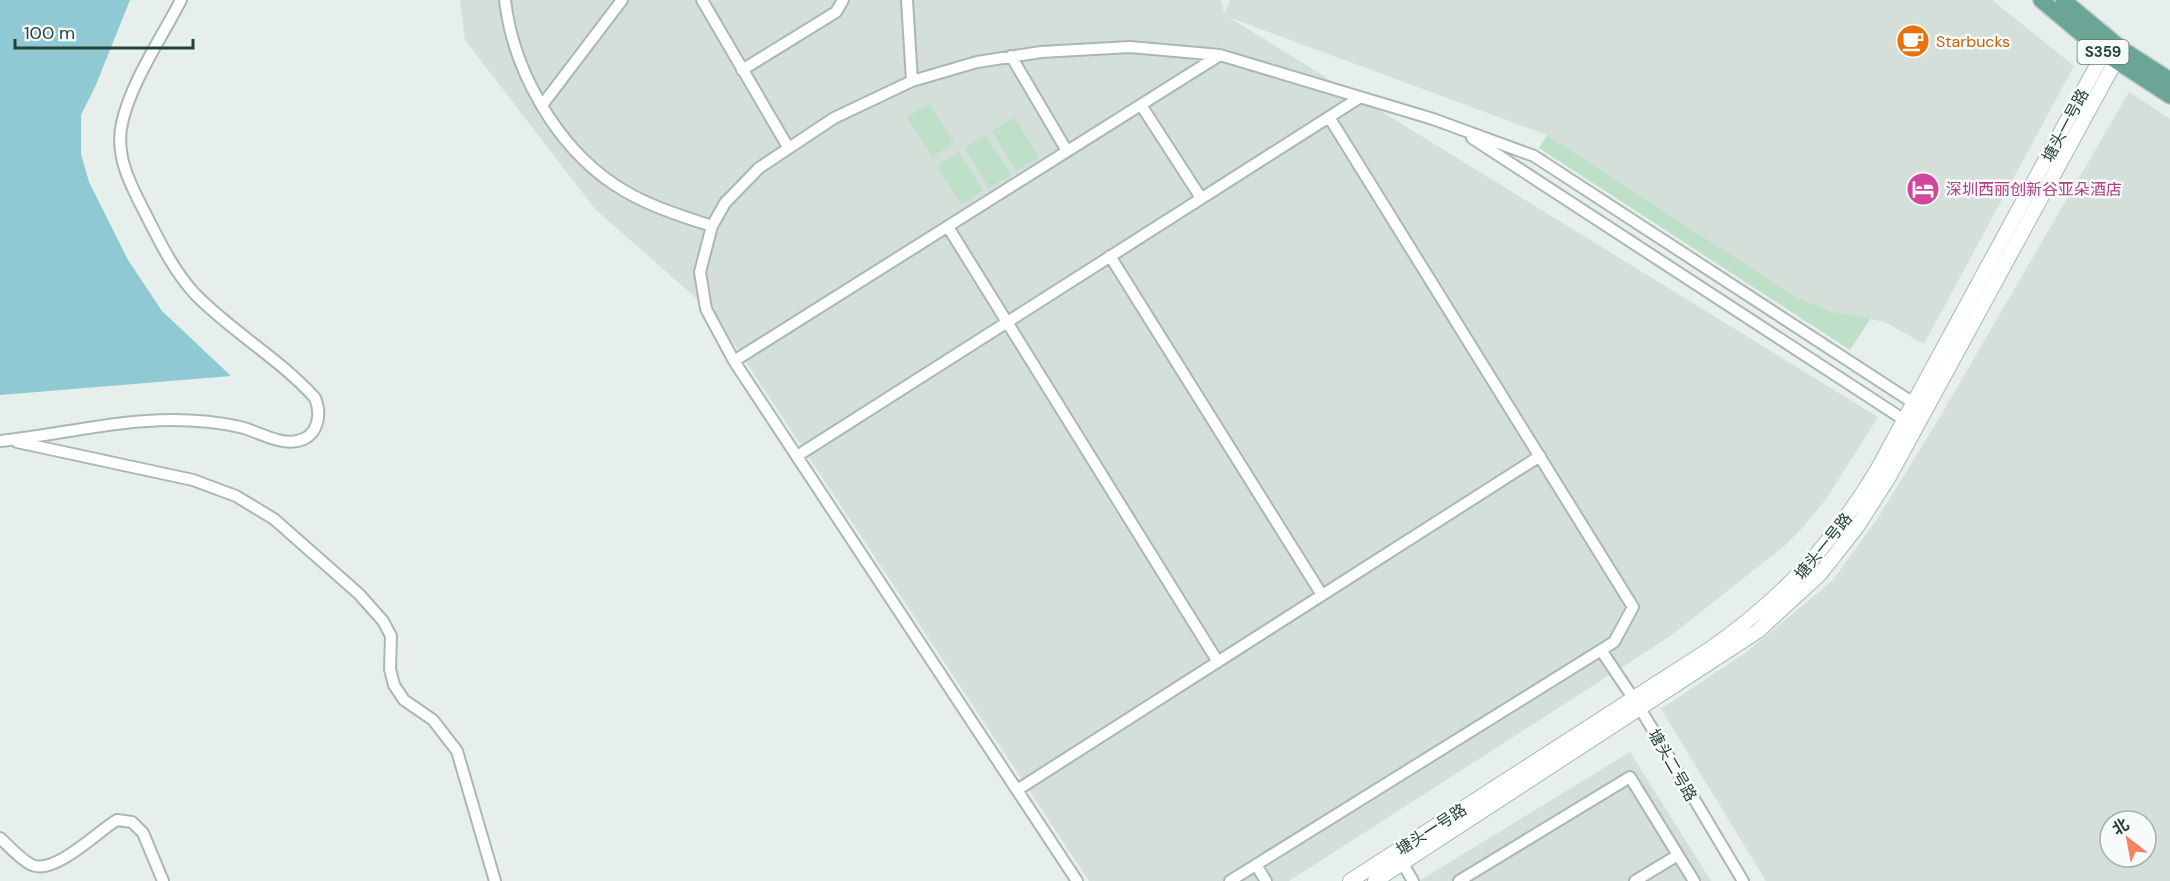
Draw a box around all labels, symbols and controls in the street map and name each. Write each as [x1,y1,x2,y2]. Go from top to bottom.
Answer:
scale bar [15,12,194,50]
text: 100 m [24,21,75,45]
cafe icon: Starbucks [1895,23,1931,59]
place label: Starbucks [1936,31,2010,52]
road number: S359 [2078,40,2128,64]
street label: 塘头一号路 [2037,85,2093,165]
hotel icon: 深圳西丽创新谷亚朵酒店 [1905,171,1941,207]
place label: 深圳西丽创新谷亚朵酒店 [1946,179,2122,200]
street label: 塘头一号路 [1790,509,1857,584]
street label: 塘头二号路 [1643,725,1702,805]
street label: 塘头一号路 [1392,799,1471,860]
north arrow [2098,809,2158,869]
text: 北 [2108,813,2133,840]

